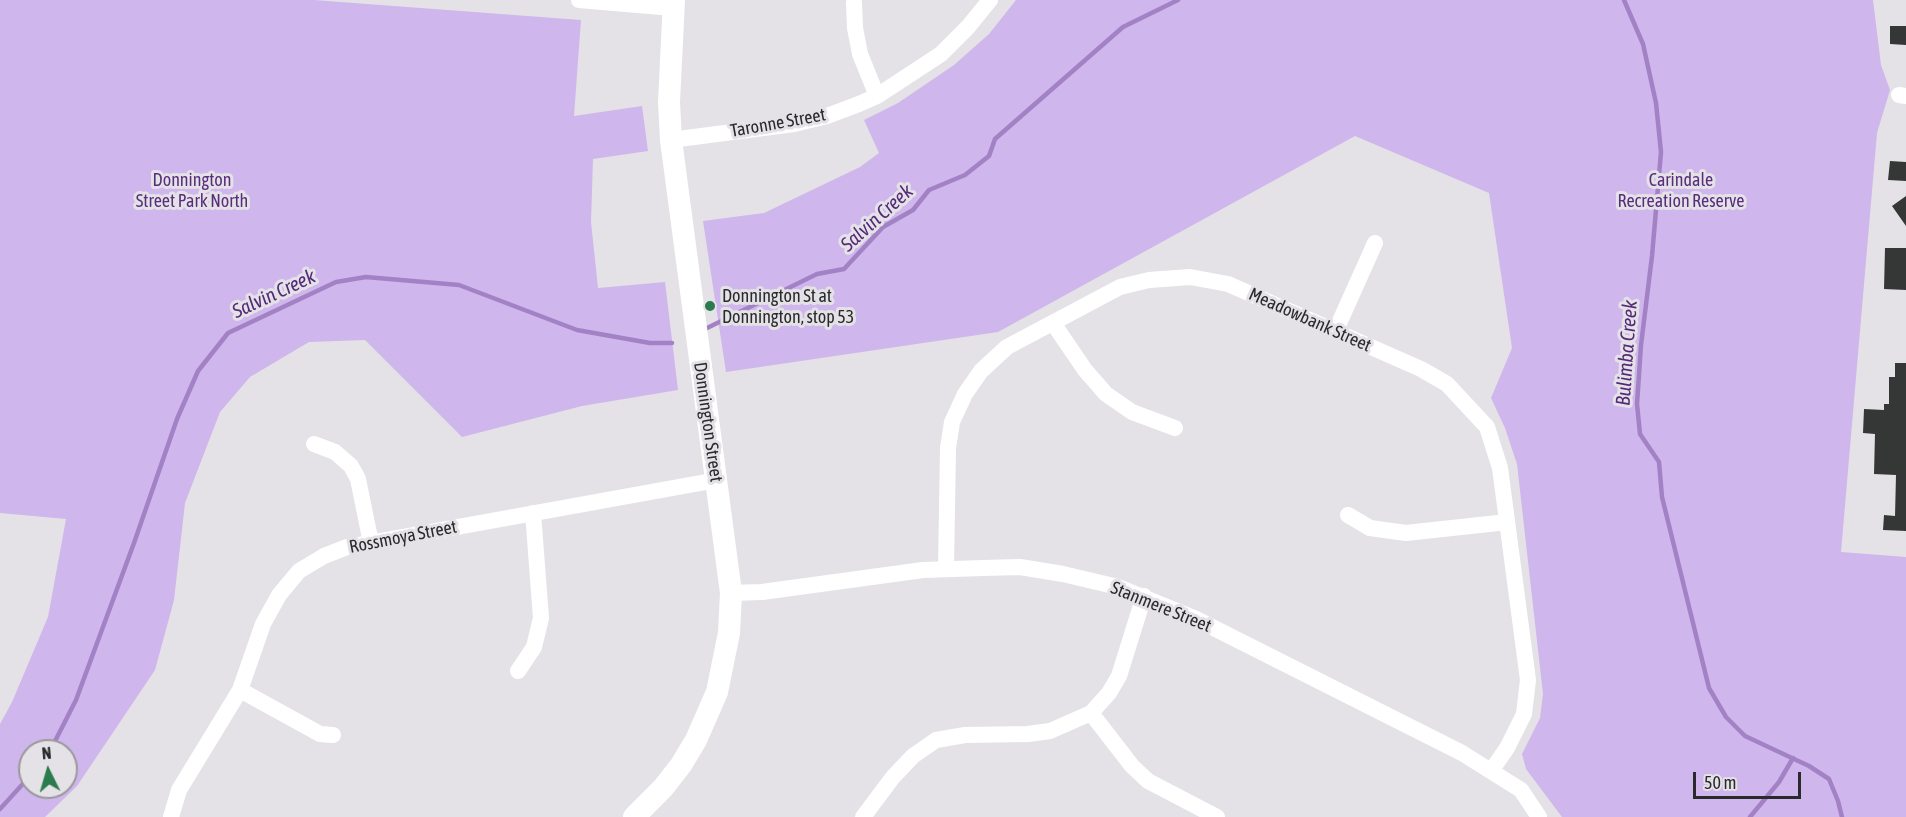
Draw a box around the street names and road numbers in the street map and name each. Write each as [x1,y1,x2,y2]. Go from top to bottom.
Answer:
street label: Taronne Street [729,104,827,142]
street label: Meadowbank Street [1245,283,1375,357]
street label: Donnington Street [689,361,727,483]
street label: Rossmoya Street [347,516,459,558]
street label: Stanmere Street [1108,577,1214,637]

